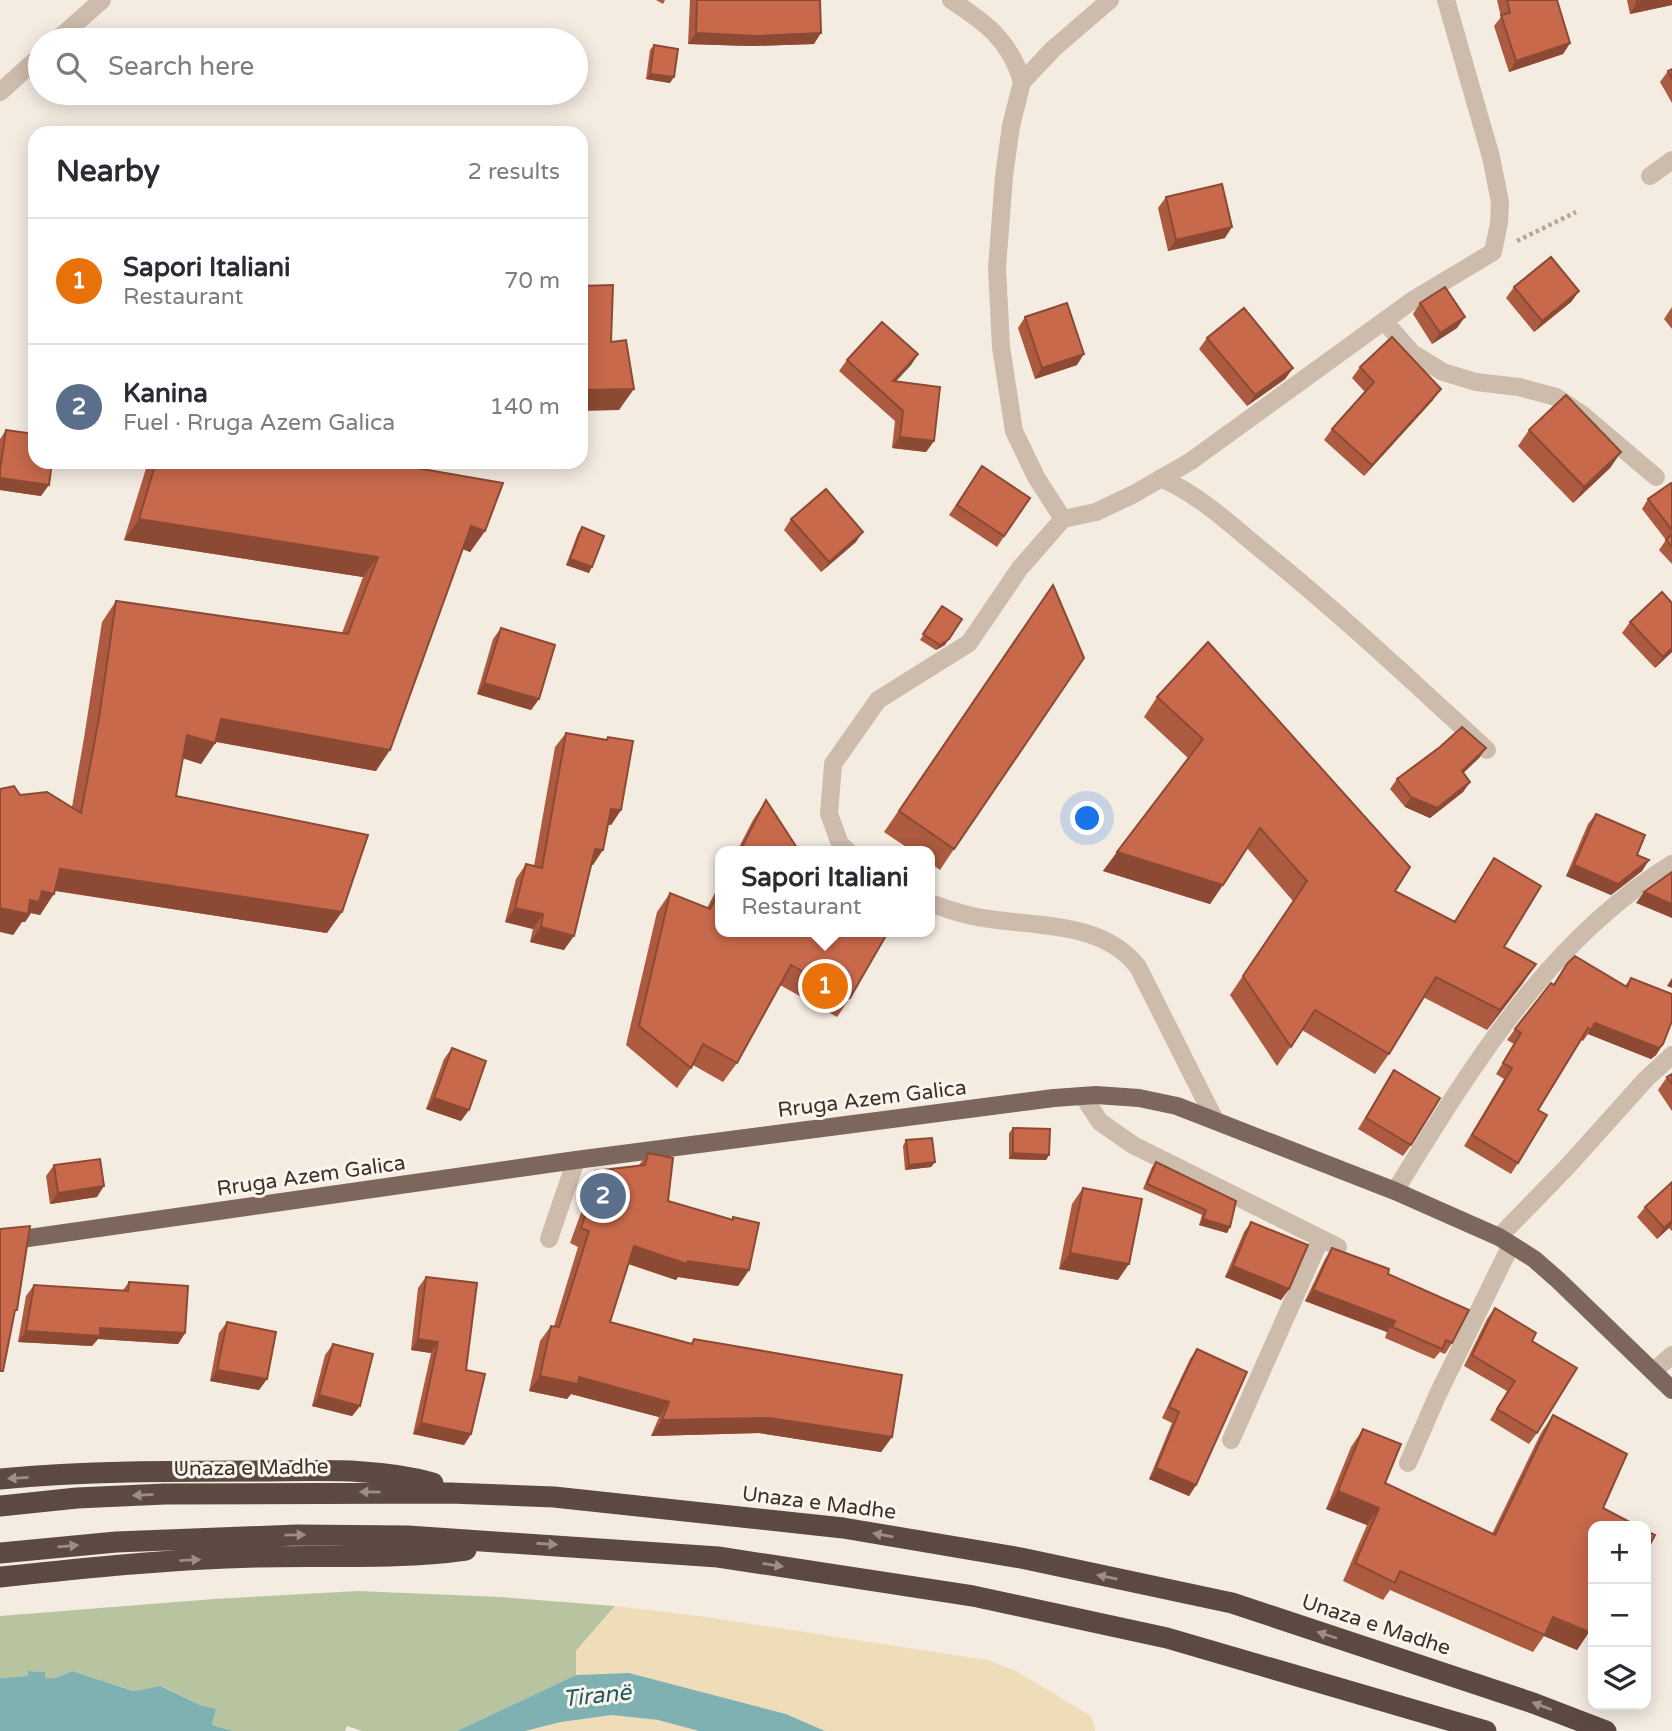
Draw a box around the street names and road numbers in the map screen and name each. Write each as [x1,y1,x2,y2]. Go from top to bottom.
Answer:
street label: Rruga Azem Galica [776,1075,968,1123]
street label: Rruga Azem Galica [215,1150,407,1202]
street label: Unaza e Madhe [173,1454,329,1482]
street label: Unaza e Madhe [740,1481,898,1525]
street label: Unaza e Madhe [1298,1589,1454,1661]

